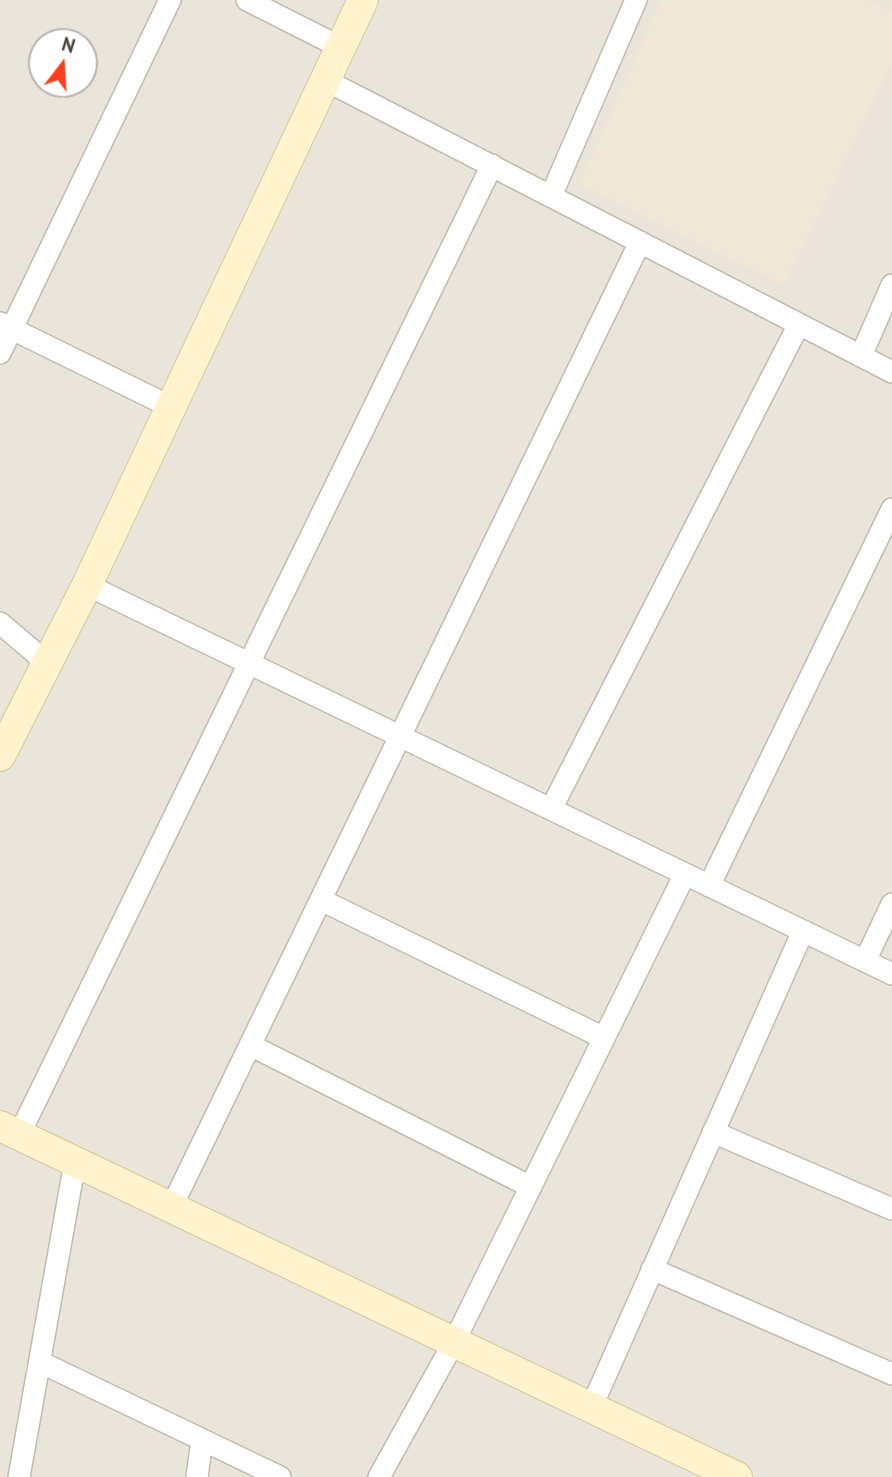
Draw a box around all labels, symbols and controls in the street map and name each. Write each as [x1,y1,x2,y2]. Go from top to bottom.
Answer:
north arrow [28,28,98,98]
text: N [59,32,78,58]

